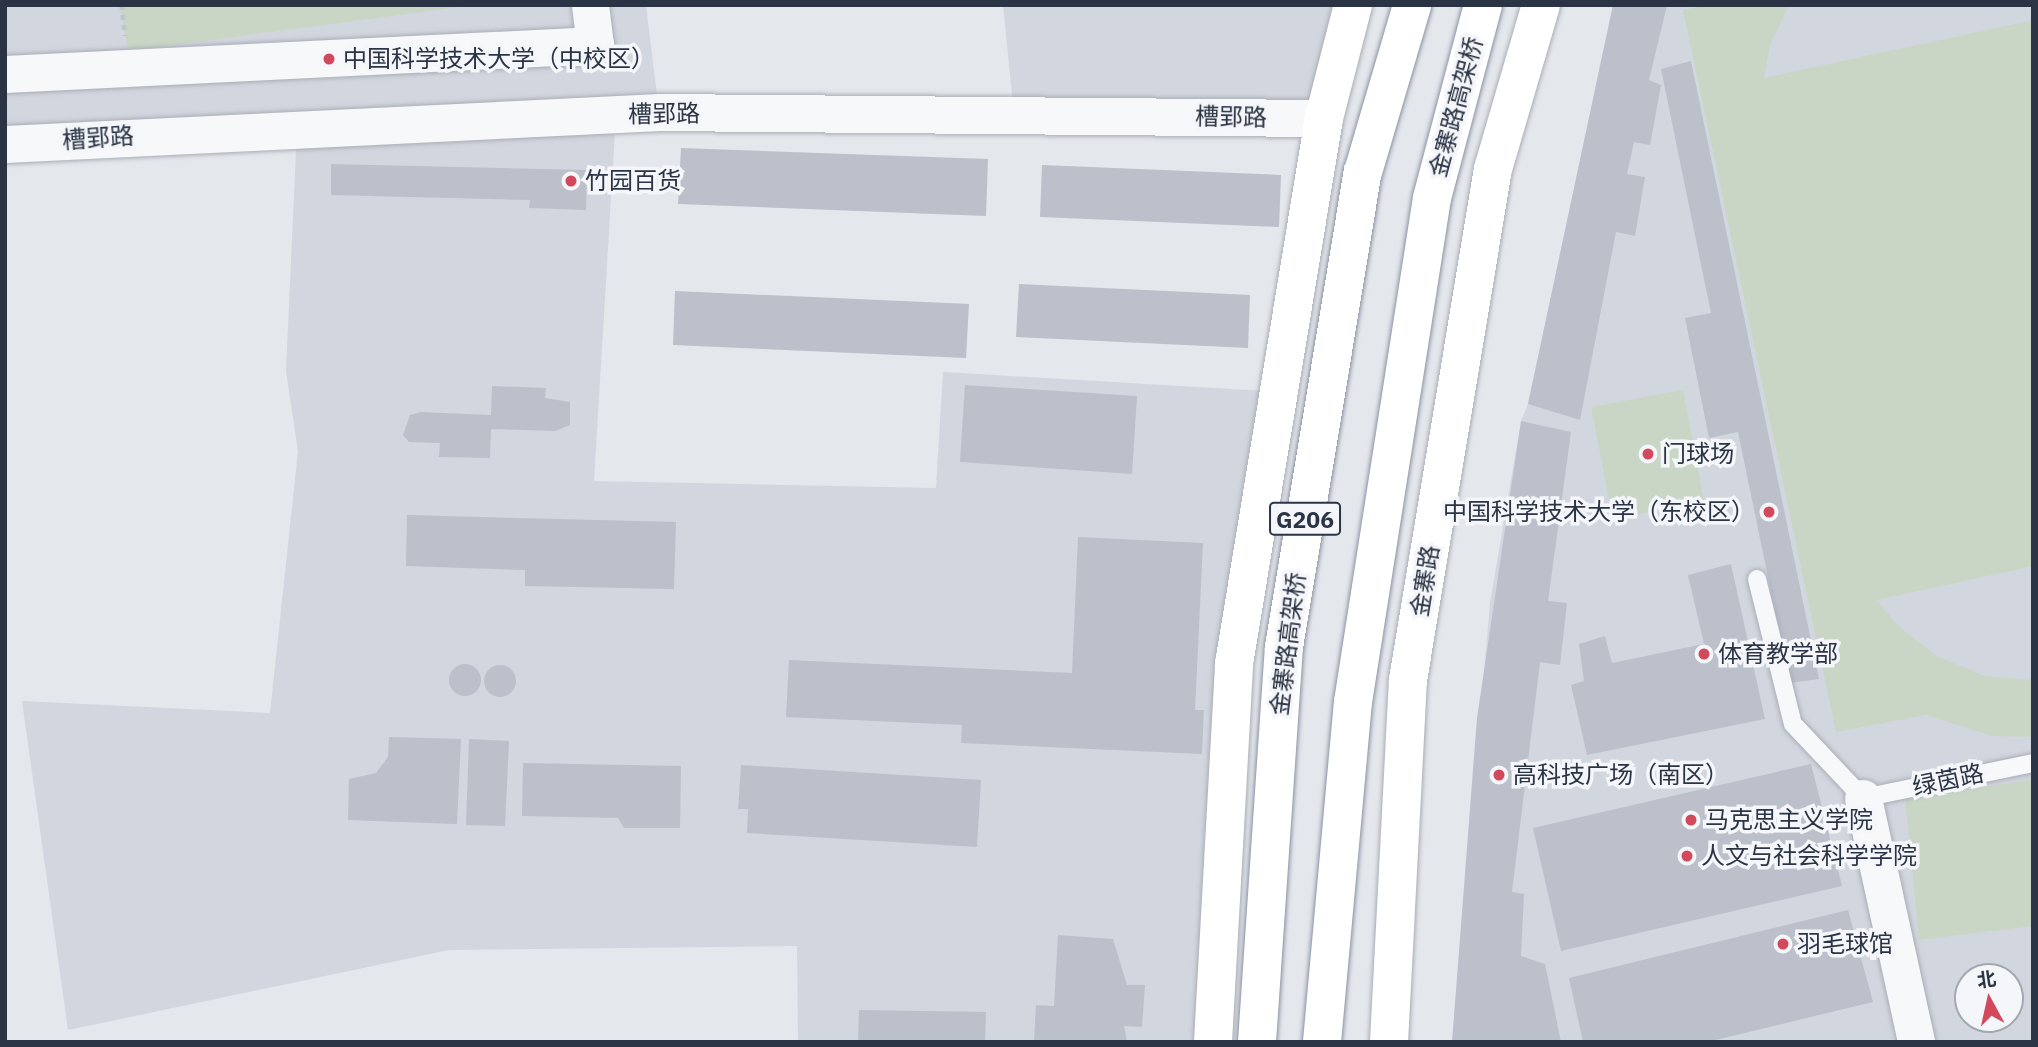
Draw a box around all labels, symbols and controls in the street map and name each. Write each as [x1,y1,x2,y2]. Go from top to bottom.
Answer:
street label: 金寨路高架桥 [1423,34,1489,180]
place label: 中国科学技术大学（中校区） [343,45,655,73]
marker: 中国科学技术大学（中校区） [321,51,337,67]
street label: 槽郢路 [628,99,700,129]
street label: 槽郢路 [1195,102,1267,132]
street label: 槽郢路 [61,121,135,155]
place label: 竹园百货 [585,167,681,195]
marker: 竹园百货 [563,173,579,189]
place label: 门球场 [1662,440,1734,468]
marker: 门球场 [1640,446,1656,462]
place label: 中国科学技术大学（东校区） [1443,498,1755,526]
road number: G206 [1268,499,1342,538]
marker: 中国科学技术大学（东校区） [1761,504,1777,520]
street label: 金寨路 [1405,543,1445,619]
street label: 金寨路高架桥 [1265,571,1311,717]
place label: 体育教学部 [1718,640,1838,668]
marker: 体育教学部 [1696,646,1712,662]
street label: 绿茵路 [1910,758,1986,802]
place label: 高科技广场（南区） [1513,761,1729,789]
marker: 高科技广场（南区） [1491,767,1507,783]
place label: 马克思主义学院 [1705,806,1873,834]
marker: 马克思主义学院 [1683,812,1699,828]
place label: 人文与社会科学学院 [1701,842,1917,870]
marker: 人文与社会科学学院 [1679,848,1695,864]
place label: 羽毛球馆 [1797,930,1893,958]
marker: 羽毛球馆 [1775,936,1791,952]
north arrow [1954,963,2024,1033]
text: 北 [1975,966,1997,992]

